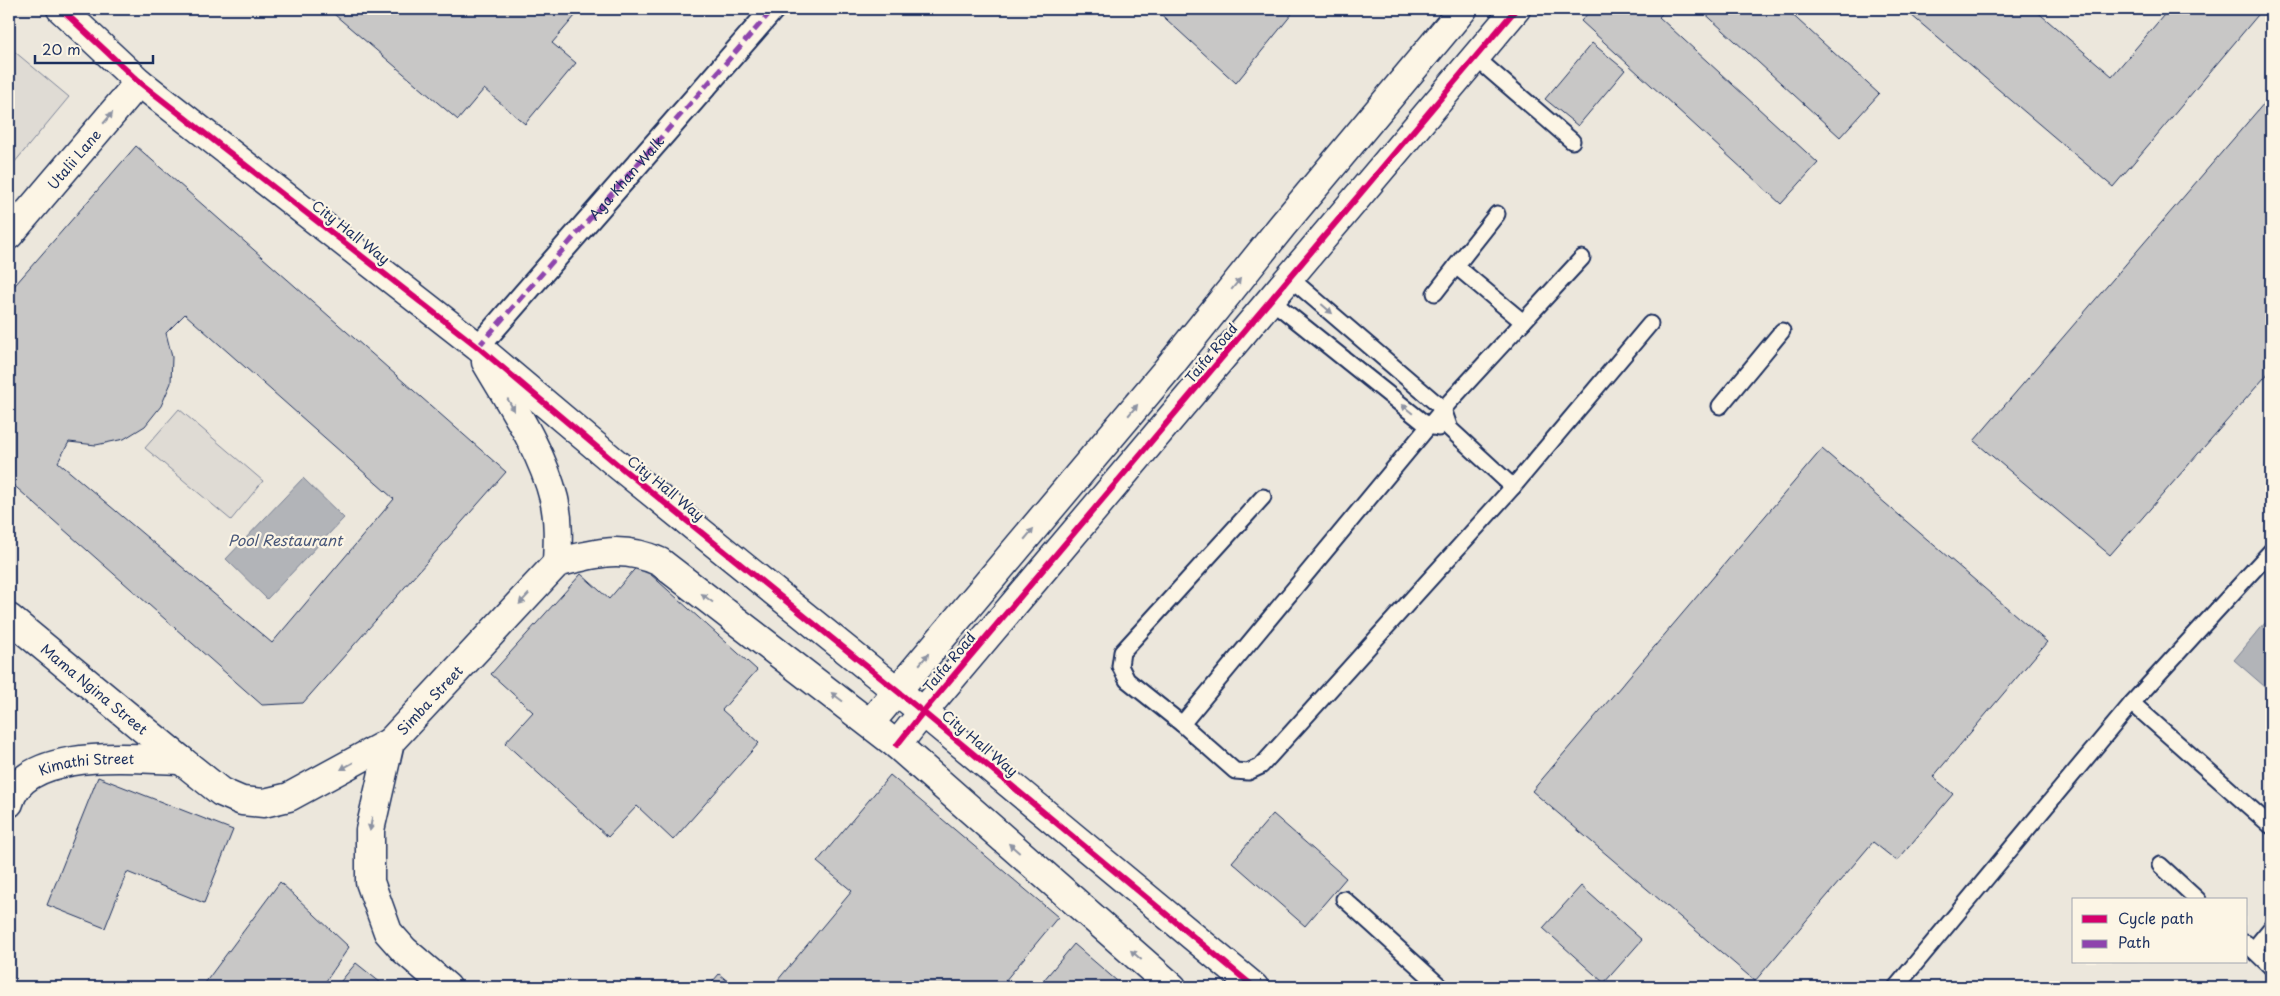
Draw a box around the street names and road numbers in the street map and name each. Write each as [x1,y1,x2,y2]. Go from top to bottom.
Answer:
street label: Utalii Lane [42,124,106,194]
street label: Aga Khan Walk [583,130,669,224]
street label: City Hall Way [307,195,395,269]
street label: Taifa Road [1180,318,1242,388]
street label: City Hall Way [623,450,709,526]
street label: Taifa Road [918,627,980,697]
street label: Mama Ngina Street [37,638,153,739]
street label: Simba Street [392,660,468,739]
street label: City Hall Way [937,705,1023,781]
street label: Kimathi Street [35,748,134,780]

